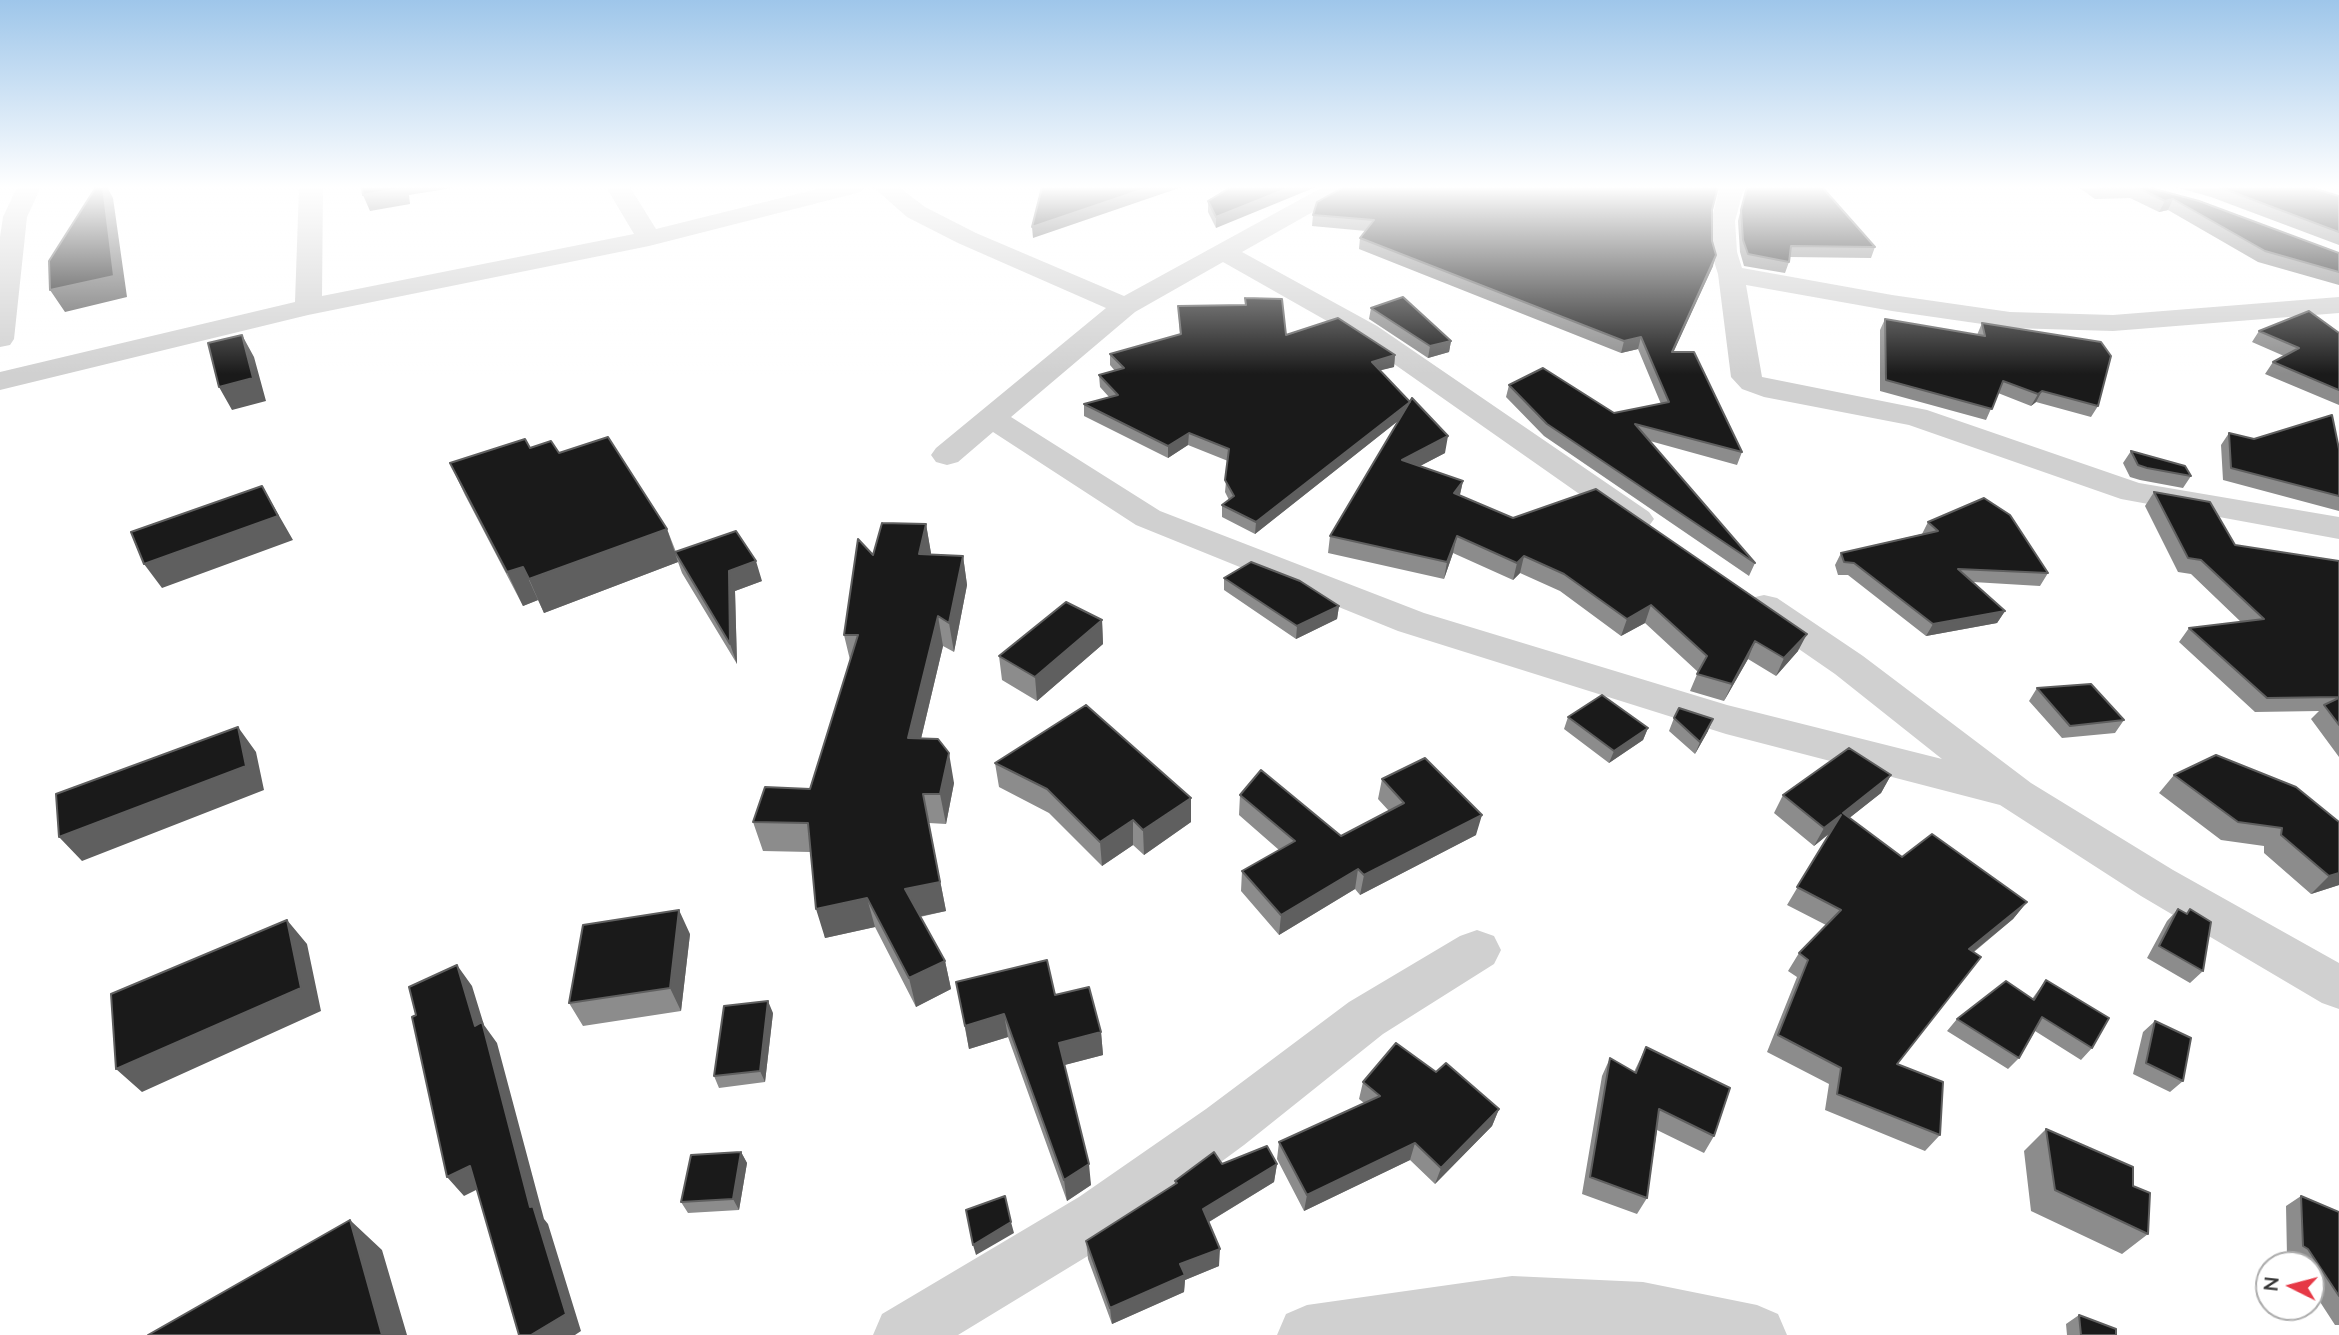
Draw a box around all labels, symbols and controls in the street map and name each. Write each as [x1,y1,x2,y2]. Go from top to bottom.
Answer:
north arrow [2255,1251,2325,1321]
text: N [2258,1275,2283,1292]

